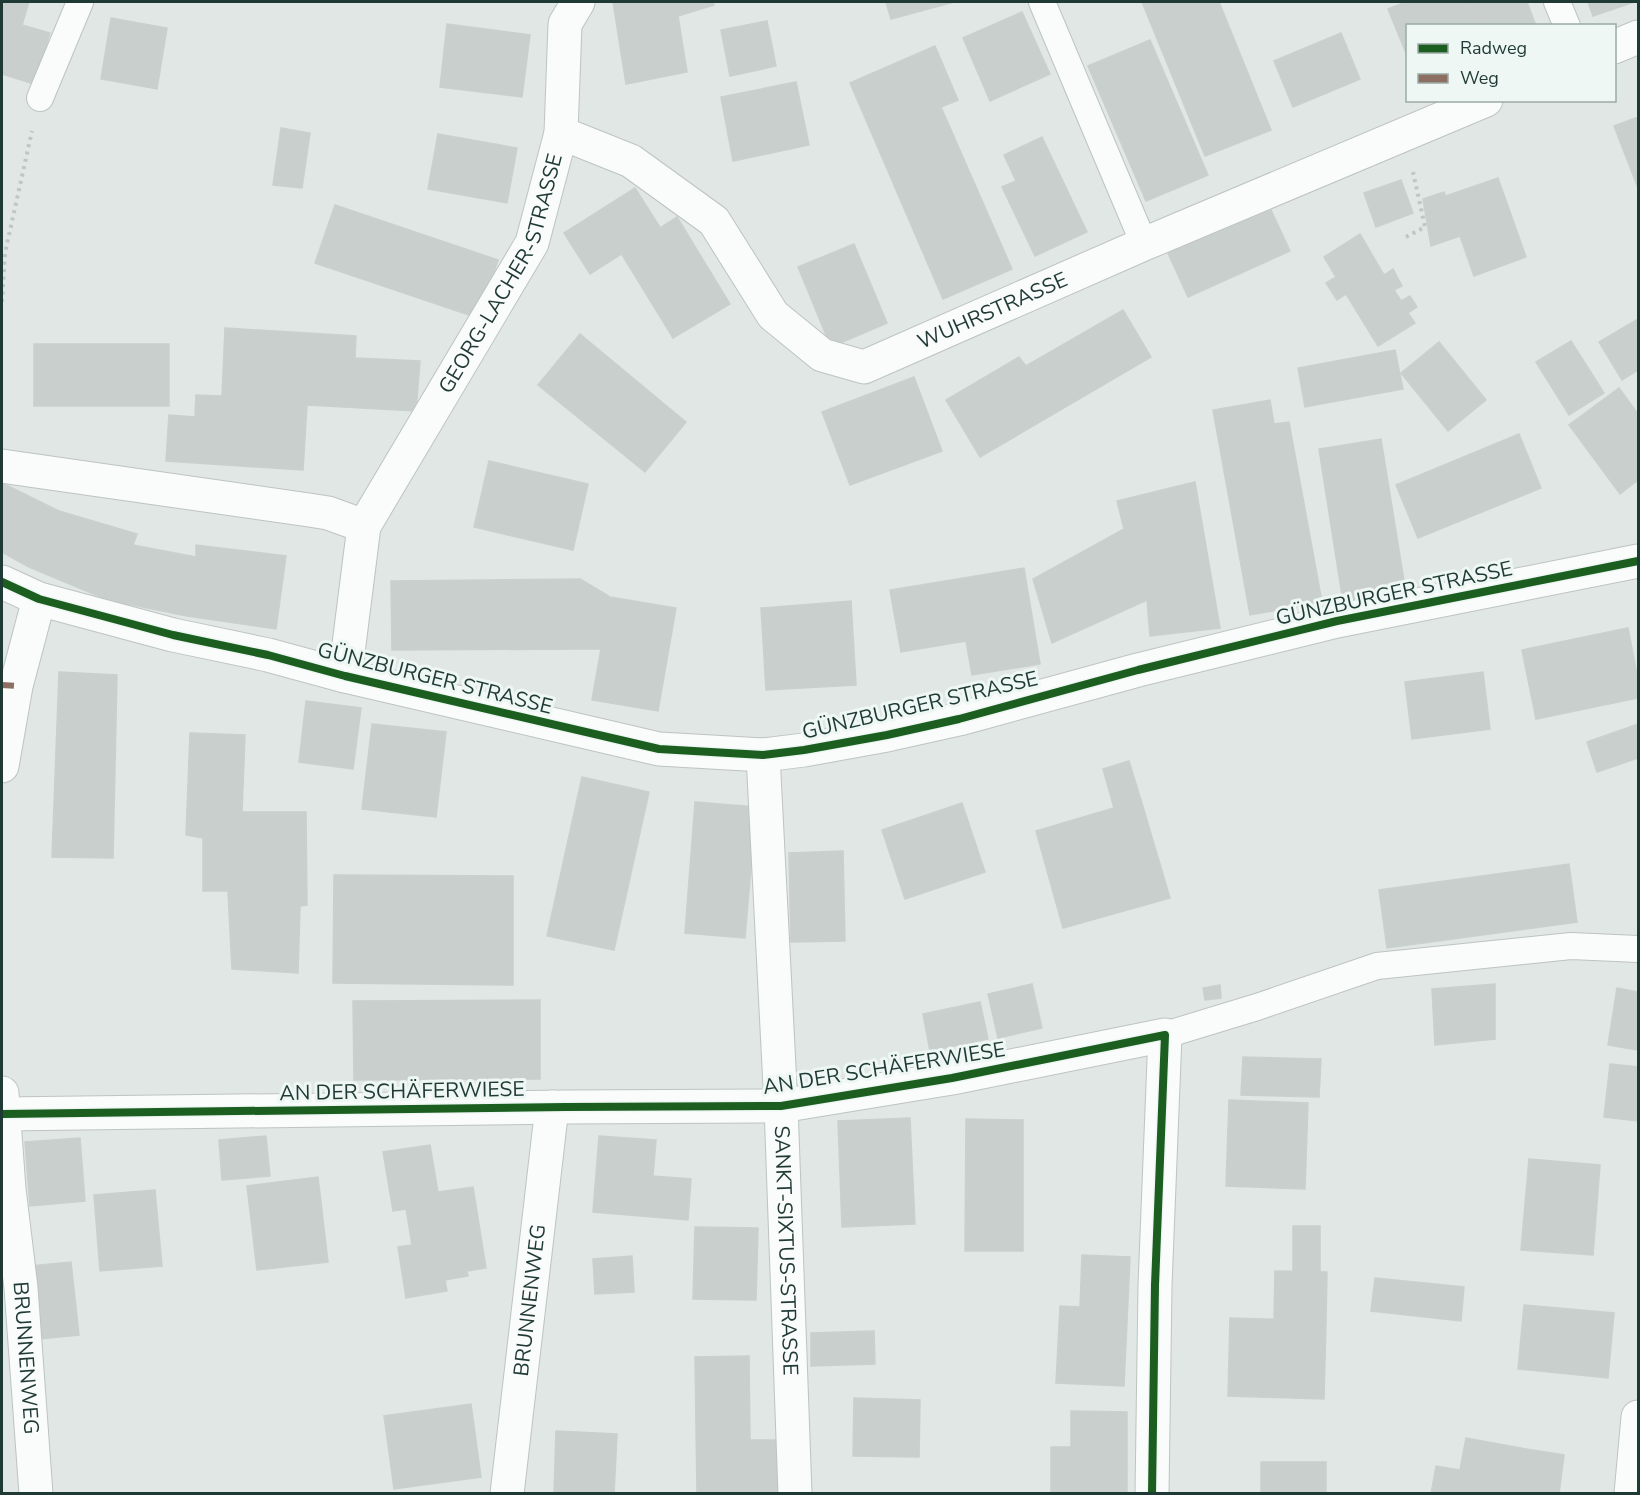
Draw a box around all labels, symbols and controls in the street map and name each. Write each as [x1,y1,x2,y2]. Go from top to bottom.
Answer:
legend [1406,24,1616,102]
text: Radweg [1460,36,1527,60]
text: Weg [1460,66,1499,90]
street label: GEORG-LACHER-STRASSE [432,150,569,399]
street label: WUHRSTRASSE [913,265,1072,356]
street label: GÜNZBURGER STRASSE [1273,554,1515,632]
street label: GÜNZBURGER STRASSE [315,635,555,721]
street label: GÜNZBURGER STRASSE [799,664,1041,746]
street label: AN DER SCHÄFERWIESE [761,1035,1007,1101]
street label: AN DER SCHÄFERWIESE [279,1075,525,1107]
street label: SANKT-SIXTUS-STRASSE [768,1125,805,1376]
street label: BRUNNENWEG [507,1223,552,1378]
street label: BRUNNENWEG [7,1281,46,1435]

